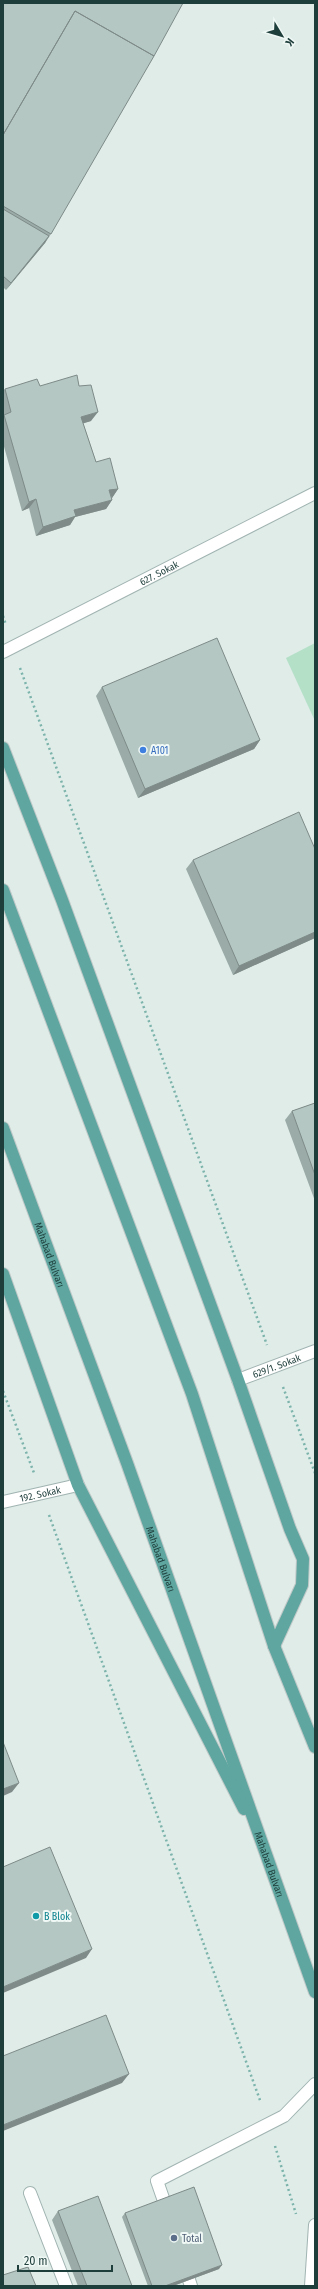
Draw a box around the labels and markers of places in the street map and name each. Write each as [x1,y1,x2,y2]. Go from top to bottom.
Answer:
marker: A101 [138,745,148,755]
place label: A101 [151,745,169,757]
marker: B Blok [31,1911,41,1921]
place label: B Blok [44,1911,70,1923]
marker: Total [169,2233,179,2243]
place label: Total [182,2233,202,2245]

